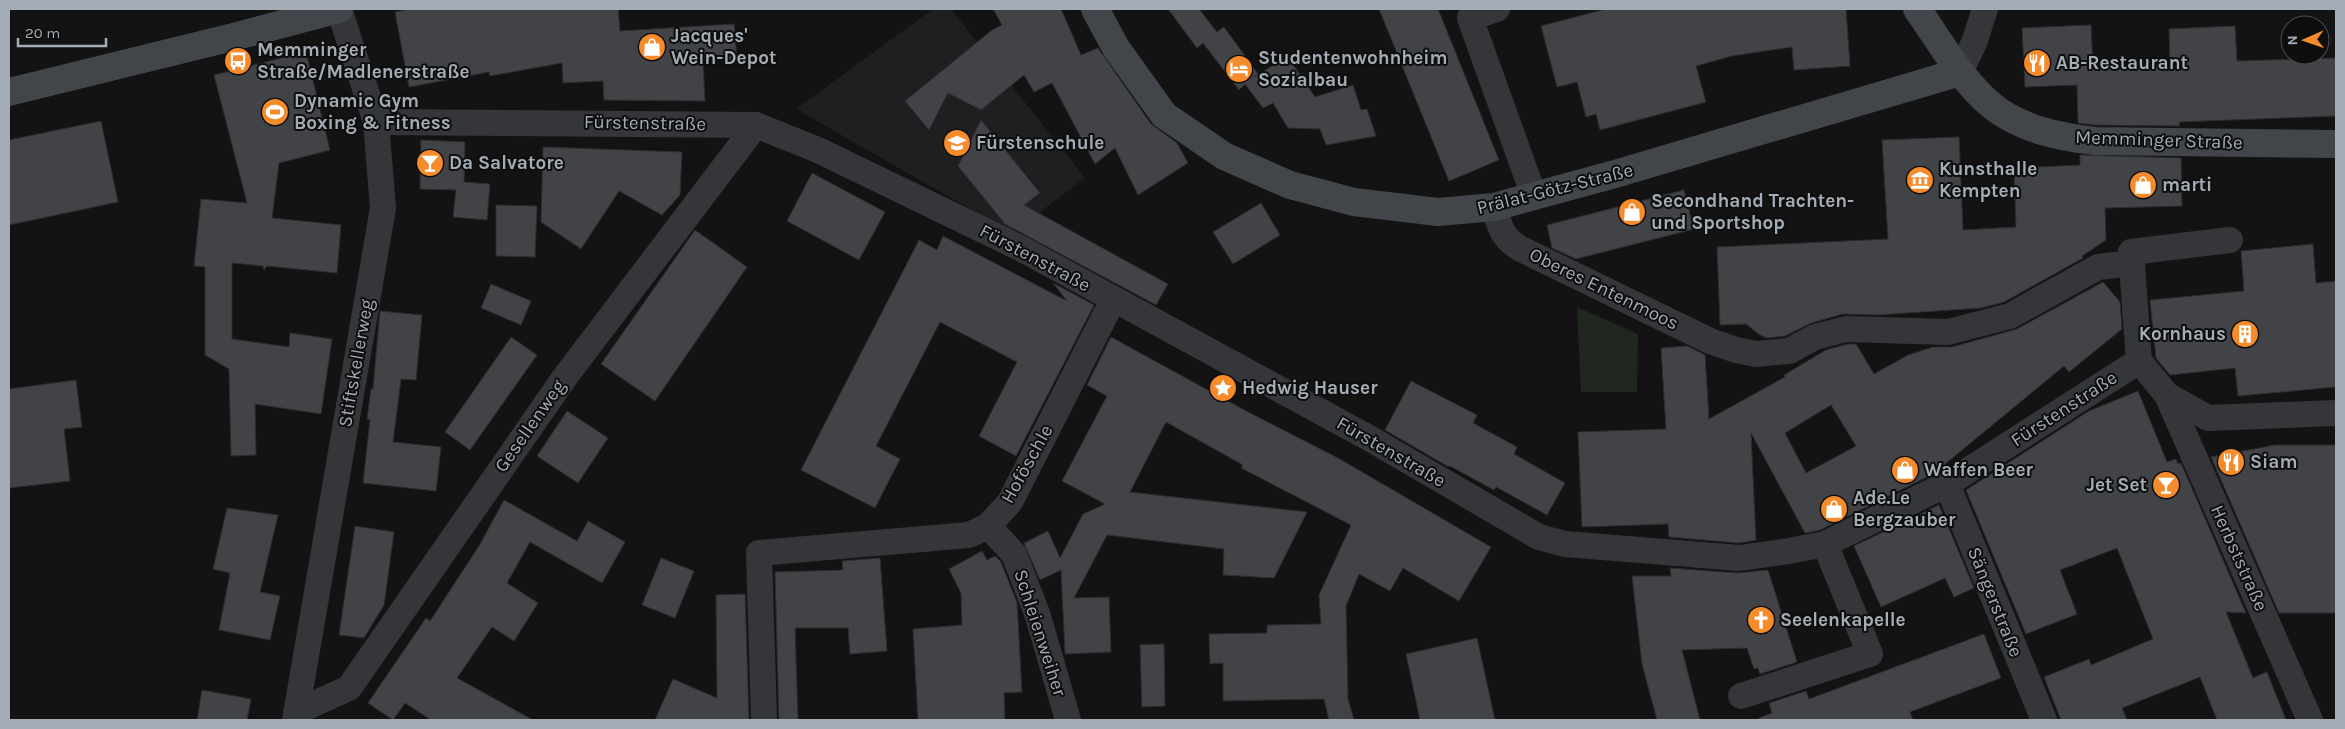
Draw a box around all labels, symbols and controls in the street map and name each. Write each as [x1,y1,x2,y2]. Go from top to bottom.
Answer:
scale bar [18,15,105,47]
north arrow [2280,15,2330,65]
text: 20 m [25,24,60,42]
place label: Jacques' Wein-Depot [671,25,776,69]
shop icon: Jacques' Wein-Depot [637,32,667,62]
text: N [2284,35,2301,46]
place label: Memminger Straße/Madlenerstraße [257,39,470,83]
bus stop icon: Memminger Straße/Madlenerstraße [223,46,253,76]
place label: Studentenwohnheim Sozialbau [1258,47,1448,91]
restaurant icon: AB-Restaurant [2022,48,2052,78]
place label: AB-Restaurant [2056,52,2188,74]
hotel icon: Studentenwohnheim Sozialbau [1224,54,1254,84]
place label: Dynamic Gym Boxing & Fitness [294,90,451,134]
sports icon: Dynamic Gym Boxing & Fitness [260,97,290,127]
street label: Fürstenstraße [584,111,706,135]
street label: Memminger Straße [2075,126,2243,154]
school or university icon: Fürstenschule [942,128,972,158]
place label: Fürstenschule [976,132,1104,154]
bar icon: Da Salvatore [415,148,445,178]
place label: Da Salvatore [449,152,564,174]
place label: Kunsthalle Kempten [1939,158,2037,202]
street label: Prälat-Götz-Straße [1475,159,1635,219]
museum icon: Kunsthalle Kempten [1905,165,1935,195]
shop icon: marti [2128,170,2158,200]
place label: marti [2162,174,2212,196]
place label: Secondhand Trachten- und Sportshop [1651,190,1854,234]
shop icon: Secondhand Trachten- und Sportshop [1617,197,1647,227]
street label: Fürstenstraße [976,220,1094,296]
street label: Oberes Entenmoos [1526,243,1682,335]
street label: Stiftskellerweg [334,297,378,429]
building icon: Kornhaus [2230,319,2260,349]
place label: Kornhaus [2139,323,2226,345]
street label: Fürstenstraße [2007,367,2121,451]
place icon: Hedwig Hauser [1208,373,1238,403]
street label: Gesellenweg [490,375,570,476]
place label: Hedwig Hauser [1242,377,1378,399]
street label: Fürstenstraße [1333,412,1449,492]
street label: Hoföschle [996,421,1058,507]
restaurant icon: Siam [2216,447,2246,477]
place label: Siam [2250,451,2298,473]
shop icon: Waffen Beer [1890,455,1920,485]
place label: Waffen Beer [1924,459,2033,481]
bar icon: Jet Set [2151,470,2181,500]
place label: Jet Set [2087,474,2147,496]
place label: Ade.Le Bergzauber [1853,487,1956,531]
shop icon: Ade.Le Bergzauber [1819,494,1849,524]
street label: Herbststraße [2206,502,2272,614]
street label: Sängerstraße [1963,544,2027,660]
street label: Schleienweiher [1009,567,1071,699]
church icon: Seelenkapelle [1746,605,1776,635]
place label: Seelenkapelle [1780,609,1906,631]

